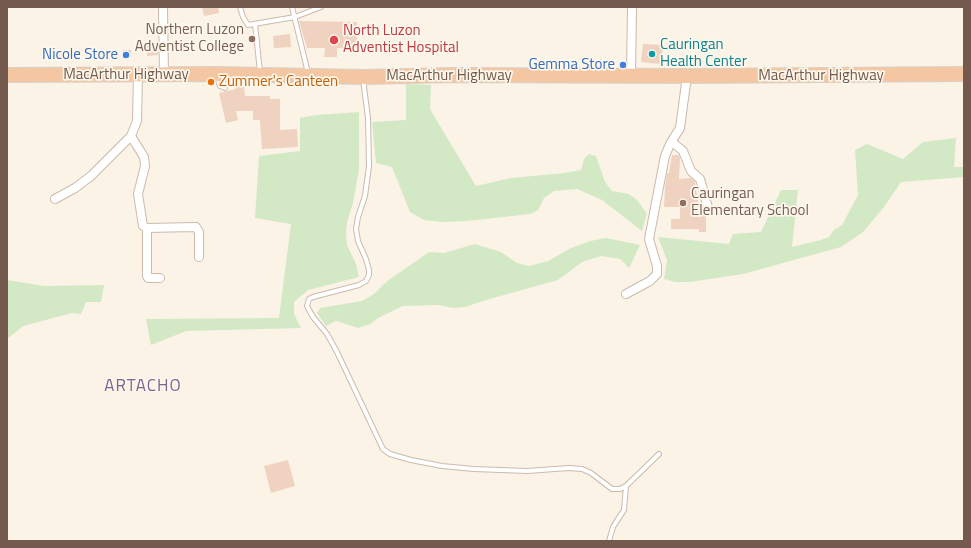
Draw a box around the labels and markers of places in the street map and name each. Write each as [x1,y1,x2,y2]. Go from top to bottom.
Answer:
place label: Northern Luzon Adventist College [135,21,244,56]
place label: North Luzon Adventist Hospital [343,22,459,57]
marker: Northern Luzon Adventist College [247,34,257,44]
marker: North Luzon Adventist Hospital [328,34,340,46]
place label: Cauringan Health Center [660,36,747,71]
place label: Nicole Store [42,46,118,64]
marker: Cauringan Health Center [647,49,657,59]
marker: Nicole Store [121,50,131,60]
place label: Gemma Store [528,56,615,74]
marker: Gemma Store [618,60,628,70]
place label: Zummer's Canteen [219,73,338,91]
marker: Zummer's Canteen [206,77,216,87]
place label: Cauringan Elementary School [691,185,809,220]
marker: Cauringan Elementary School [678,198,688,208]

